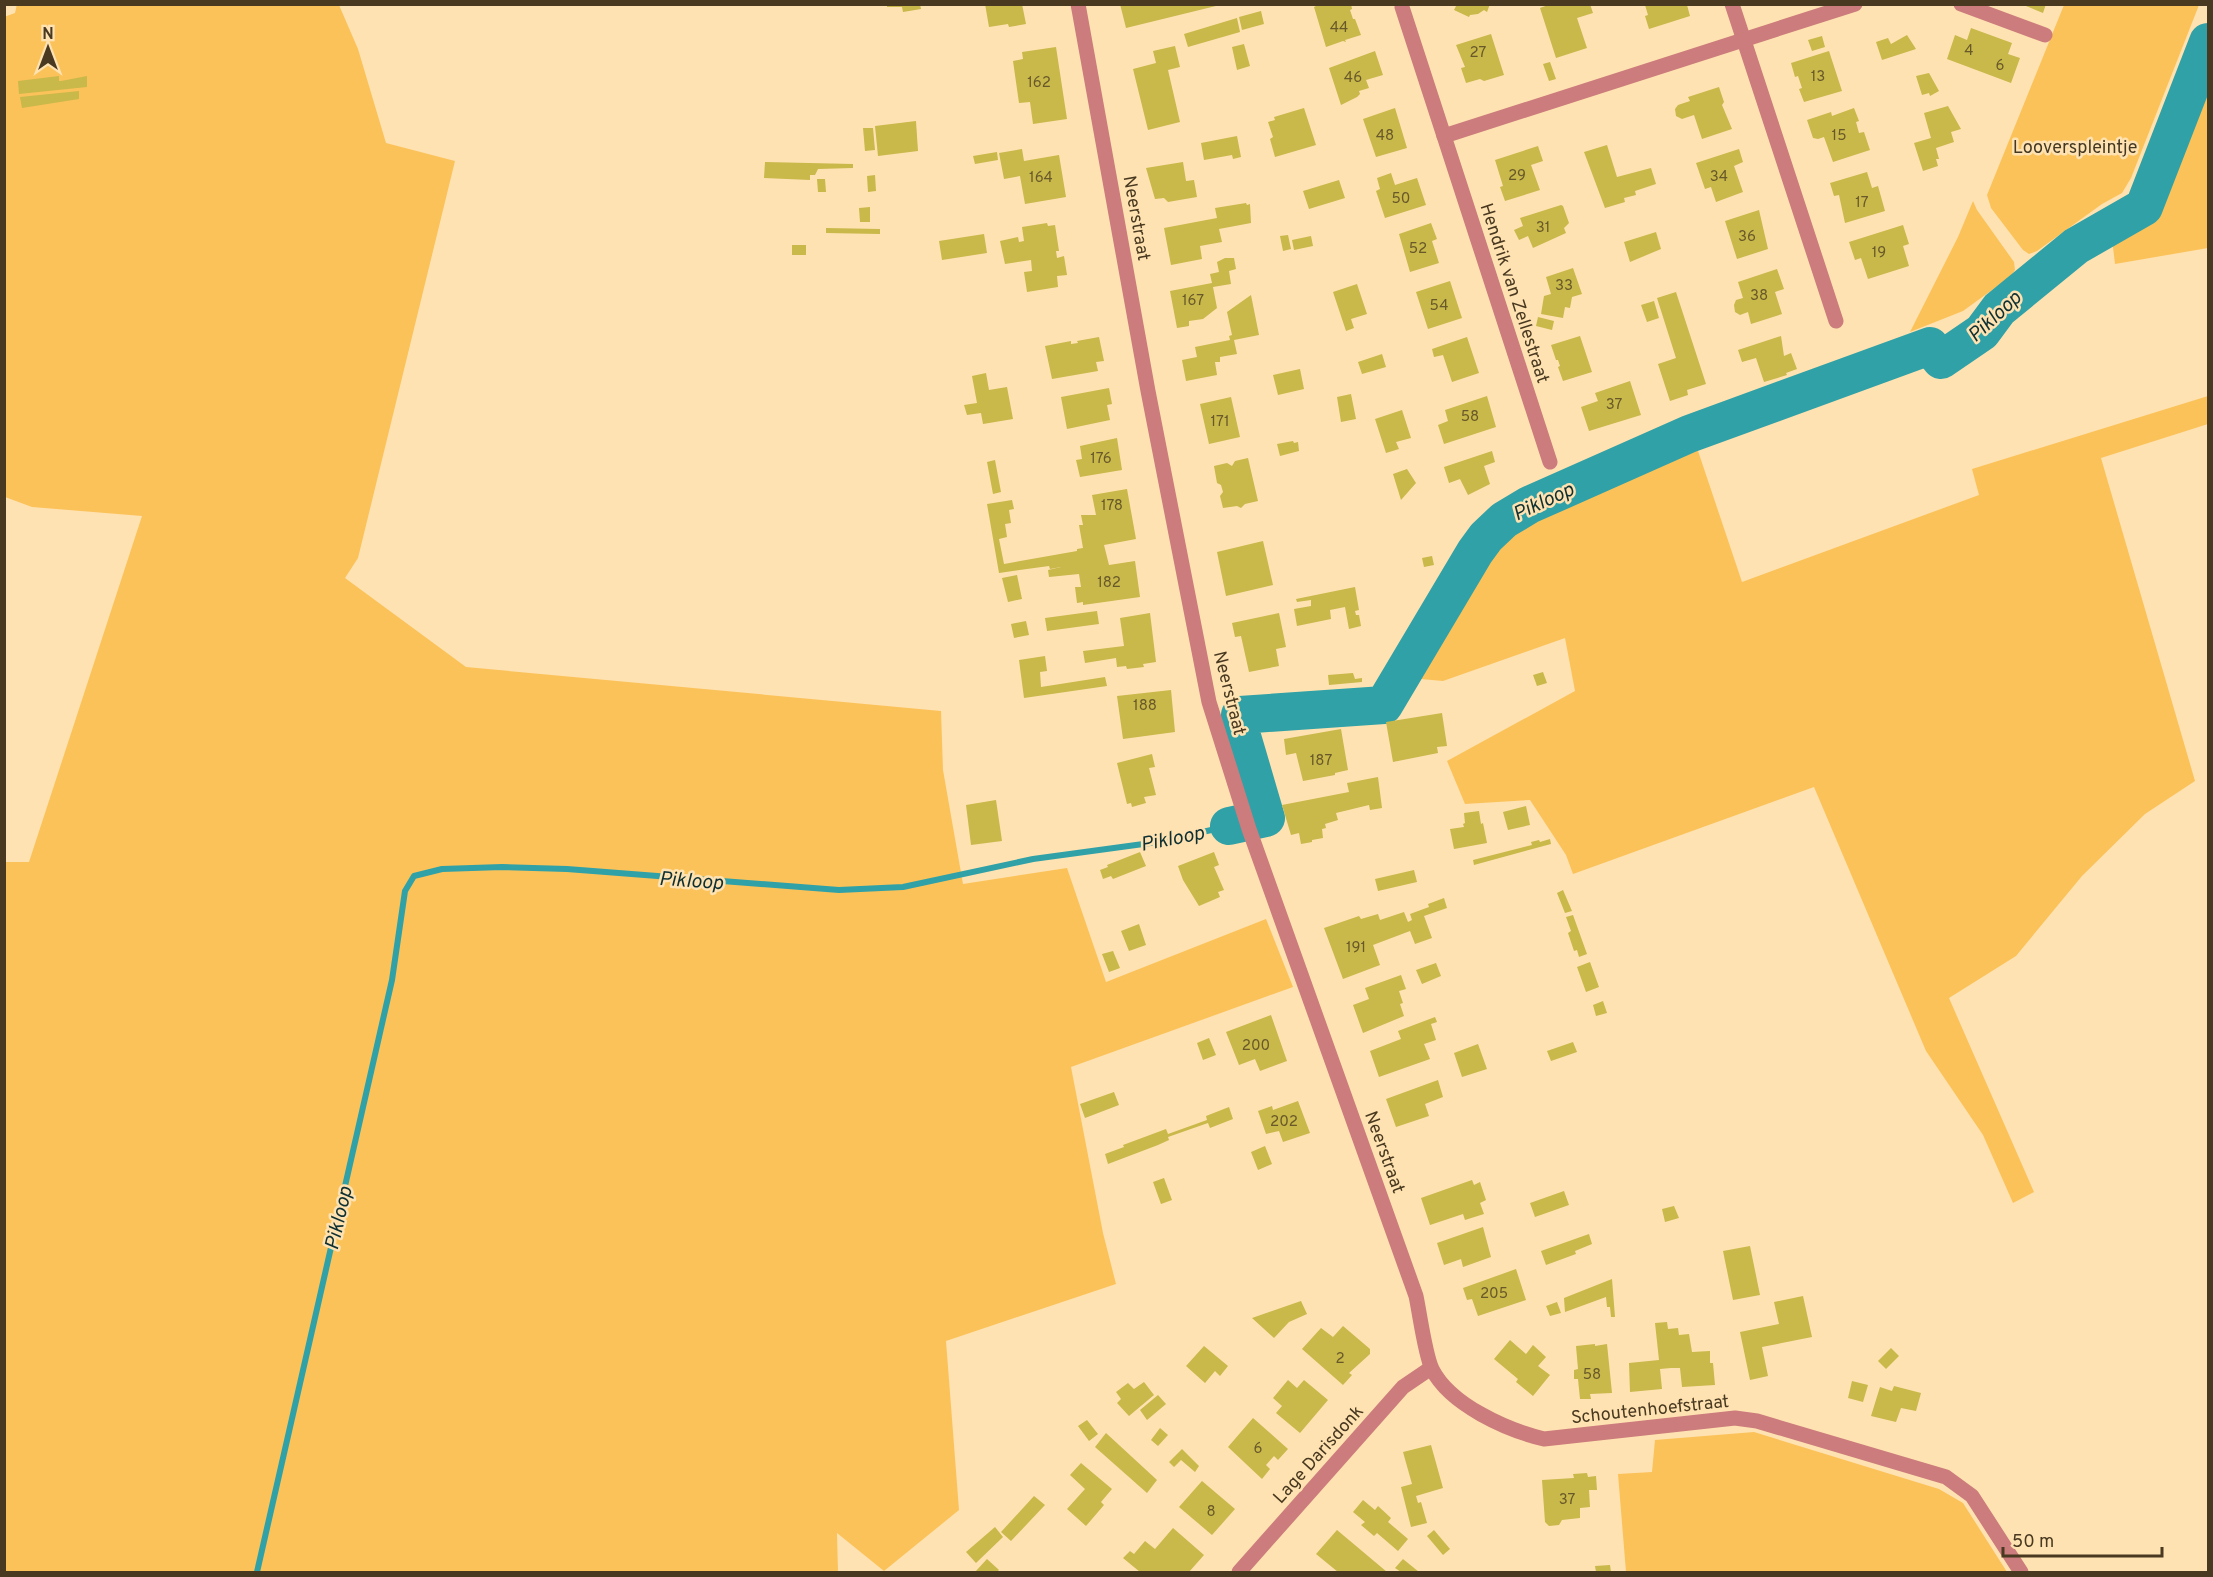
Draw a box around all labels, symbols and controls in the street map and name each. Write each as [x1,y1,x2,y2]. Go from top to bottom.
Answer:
north arrow [18,18,78,78]
house number: 44 [1330,19,1348,38]
text: N [42,25,54,45]
house number: 4 [1964,42,1974,61]
house number: 27 [1470,44,1487,63]
house number: 6 [1996,57,2005,76]
house number: 13 [1811,68,1825,87]
house number: 46 [1344,69,1362,88]
house number: 162 [1027,74,1051,93]
house number: 48 [1376,127,1394,146]
house number: 15 [1832,127,1846,146]
park label: Looverspleintje [2013,137,2137,160]
house number: 29 [1508,167,1526,186]
house number: 34 [1710,168,1728,187]
house number: 164 [1029,169,1053,188]
street label: Neerstraat [1117,174,1154,263]
house number: 50 [1392,190,1410,209]
house number: 17 [1855,194,1869,213]
street label: Hendrik van Zellestraat [1474,201,1554,386]
house number: 31 [1536,219,1550,238]
house number: 36 [1738,228,1756,247]
house number: 52 [1409,240,1427,259]
house number: 19 [1872,244,1886,263]
house number: 33 [1555,277,1573,296]
water label: Pikloop [1963,286,2028,349]
house number: 38 [1750,287,1768,306]
house number: 167 [1182,292,1204,311]
house number: 54 [1430,297,1448,316]
house number: 37 [1606,396,1623,415]
house number: 58 [1461,408,1479,427]
house number: 171 [1210,413,1230,432]
house number: 176 [1090,450,1112,469]
water label: Pikloop [1509,477,1579,528]
house number: 178 [1101,497,1123,516]
house number: 182 [1097,574,1121,593]
street label: Neerstraat [1207,649,1250,738]
house number: 188 [1133,697,1157,716]
house number: 187 [1310,752,1332,771]
water label: Pikloop [1138,821,1206,859]
water label: Pikloop [658,867,724,897]
house number: 191 [1346,939,1366,958]
house number: 200 [1242,1037,1270,1056]
street label: Neerstraat [1358,1108,1409,1197]
house number: 202 [1270,1113,1298,1132]
water label: Pikloop [320,1184,360,1253]
house number: 205 [1480,1285,1508,1304]
house number: 2 [1335,1350,1345,1369]
house number: 58 [1583,1366,1601,1385]
street label: Schoutenhoefstraat [1570,1391,1730,1430]
street label: Lage Darisdonk [1269,1401,1369,1509]
house number: 6 [1254,1440,1263,1459]
house number: 37 [1559,1491,1576,1510]
house number: 8 [1206,1503,1216,1522]
scale bar [2003,1520,2162,1558]
text: 50 m [2012,1531,2054,1554]

